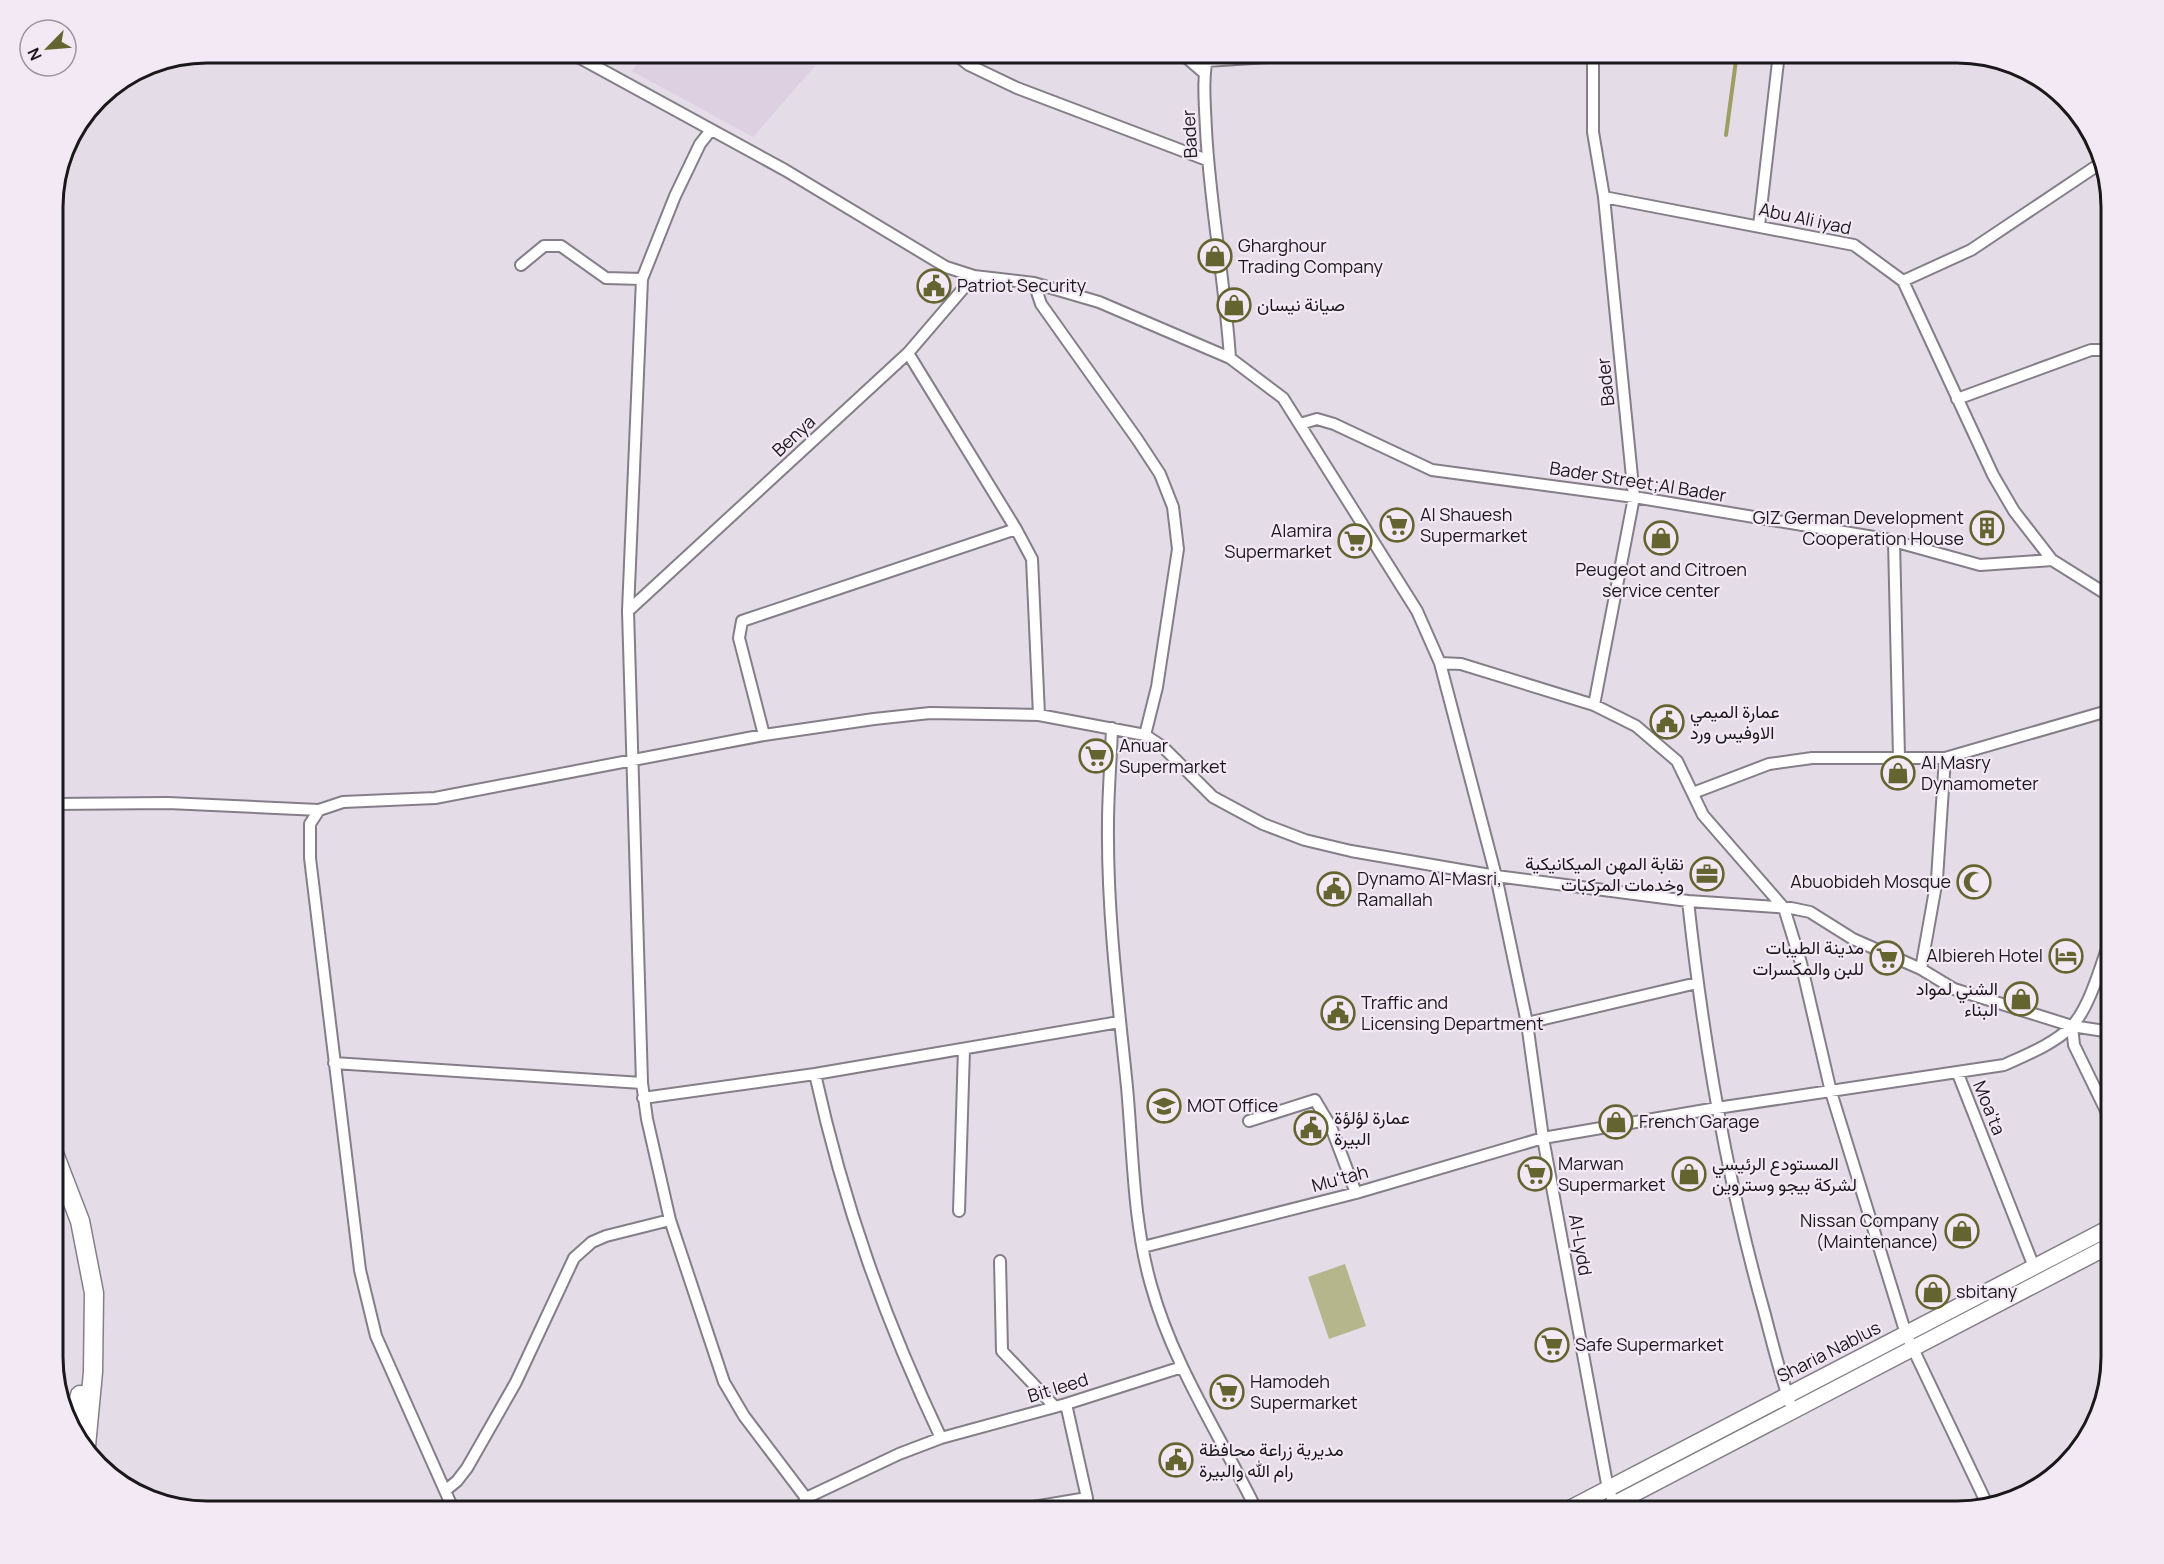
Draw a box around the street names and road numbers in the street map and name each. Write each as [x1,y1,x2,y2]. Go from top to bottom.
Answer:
street label: Bader [1176,109,1202,159]
street label: Abu Ali iyad [1757,197,1854,240]
street label: Bader [1590,356,1619,408]
street label: Benya [767,409,820,461]
street label: Bader Street;Al Bader [1548,455,1729,507]
street label: Moa'ta [1968,1077,2012,1138]
street label: Mu'tah [1309,1159,1371,1197]
street label: Al-Lydd [1564,1212,1598,1277]
street label: Sharia Nablus [1773,1315,1885,1388]
street label: Bit leed [1025,1367,1091,1408]

